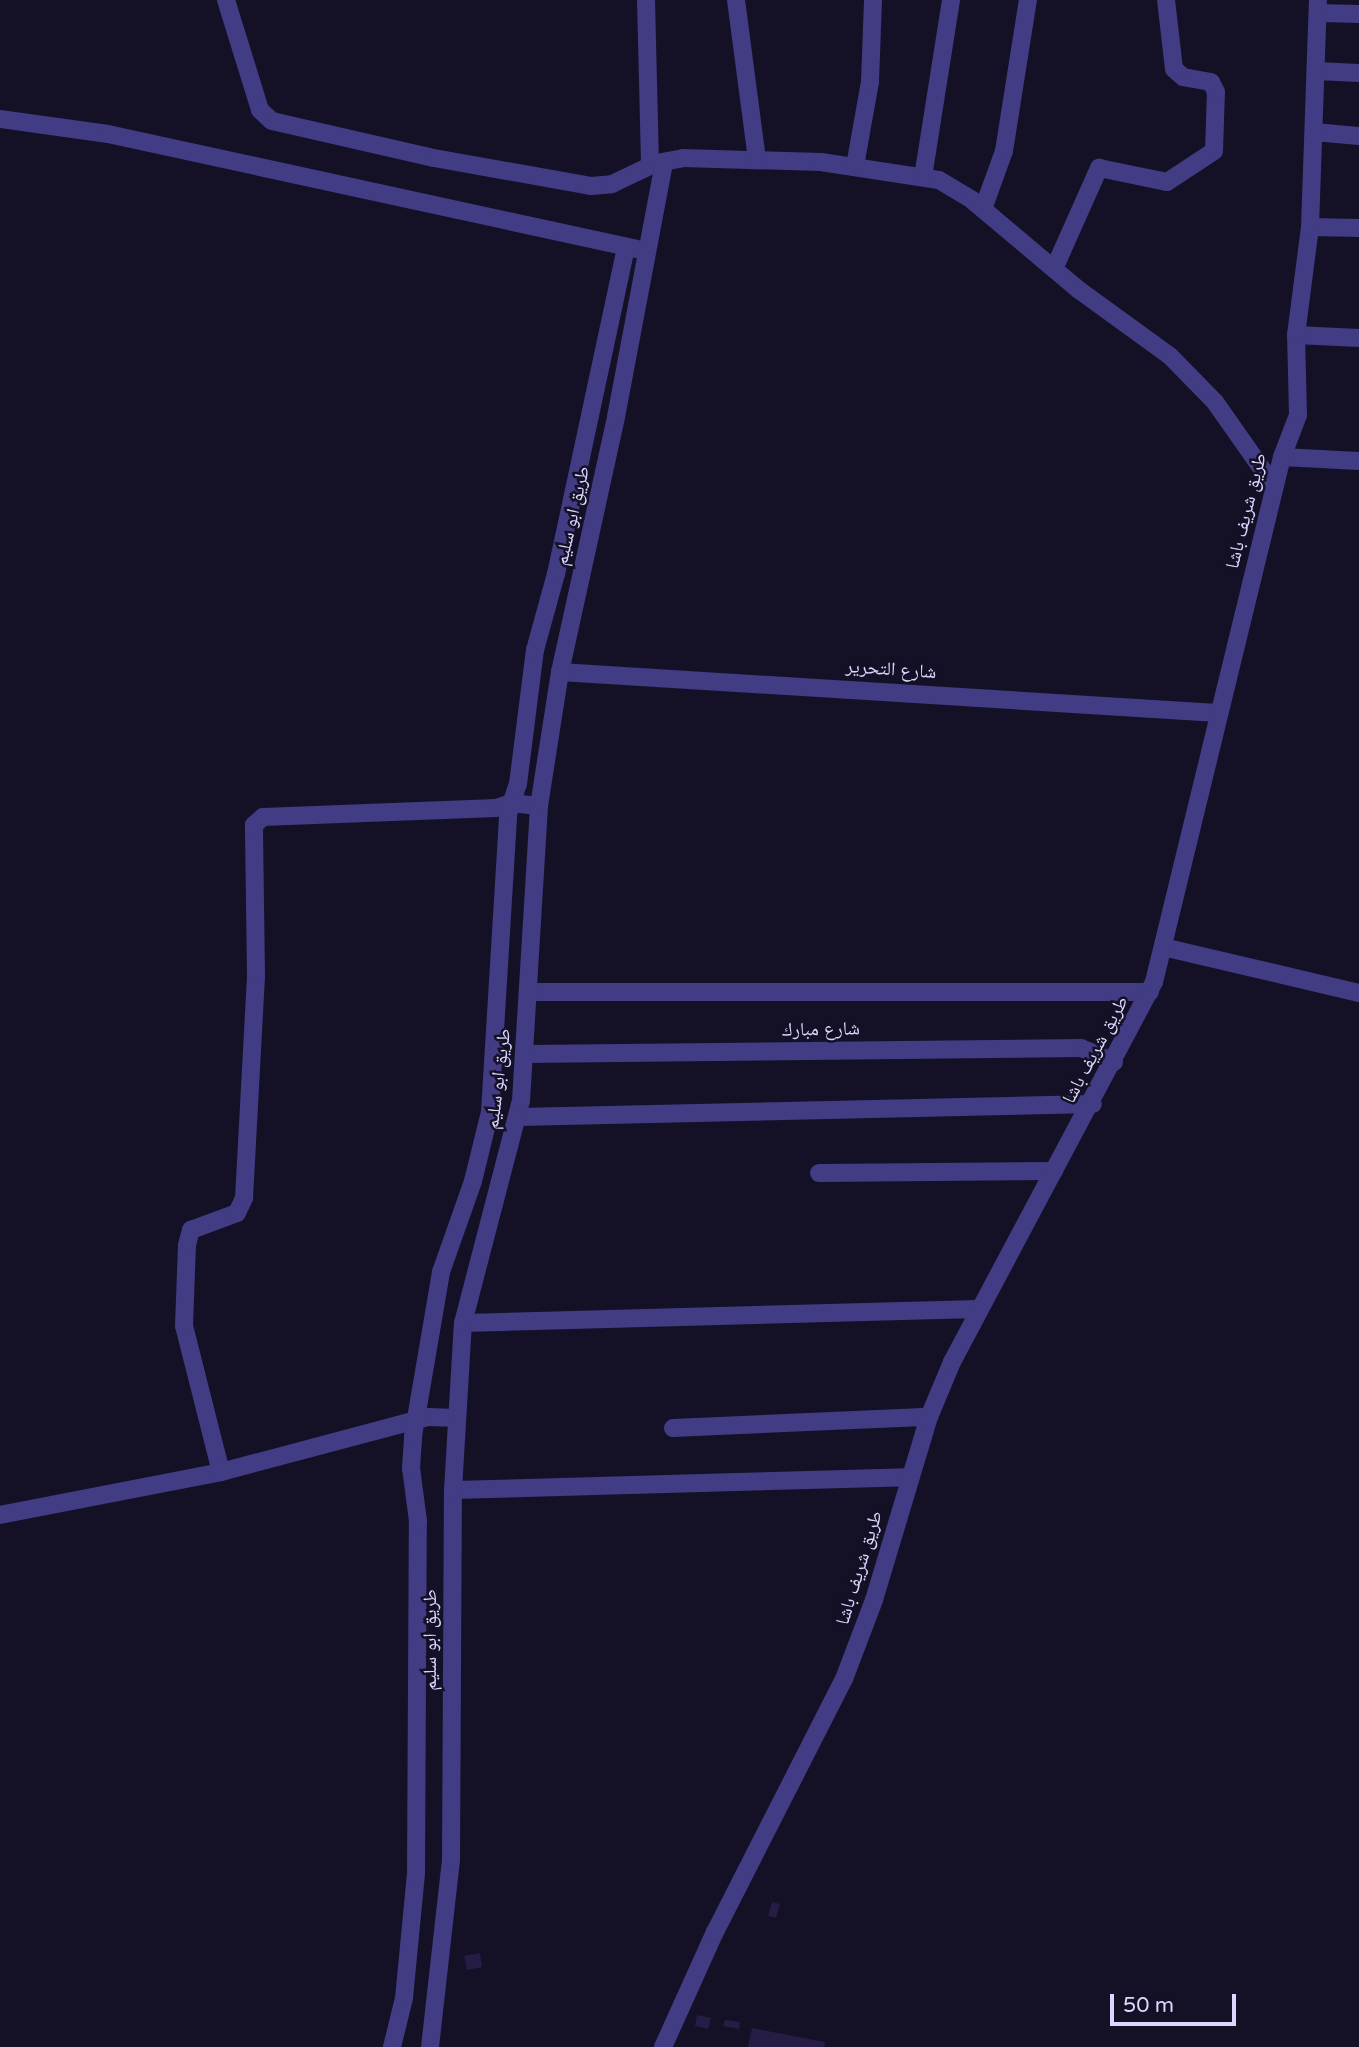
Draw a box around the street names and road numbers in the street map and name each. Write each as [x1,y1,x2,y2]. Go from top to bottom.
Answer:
street label: طريق شريف باشا [1222,451,1272,571]
street label: طريق ابو سليم [550,464,596,568]
street label: شارع التحرير [845,655,937,685]
street label: طريق شريف باشا [1058,992,1134,1108]
street label: شارع مبارك [782,1018,860,1042]
street label: طريق ابو سليم [482,1027,516,1131]
street label: طريق شريف باشا [832,1508,888,1628]
street label: طريق ابو سليم [420,1589,442,1691]

